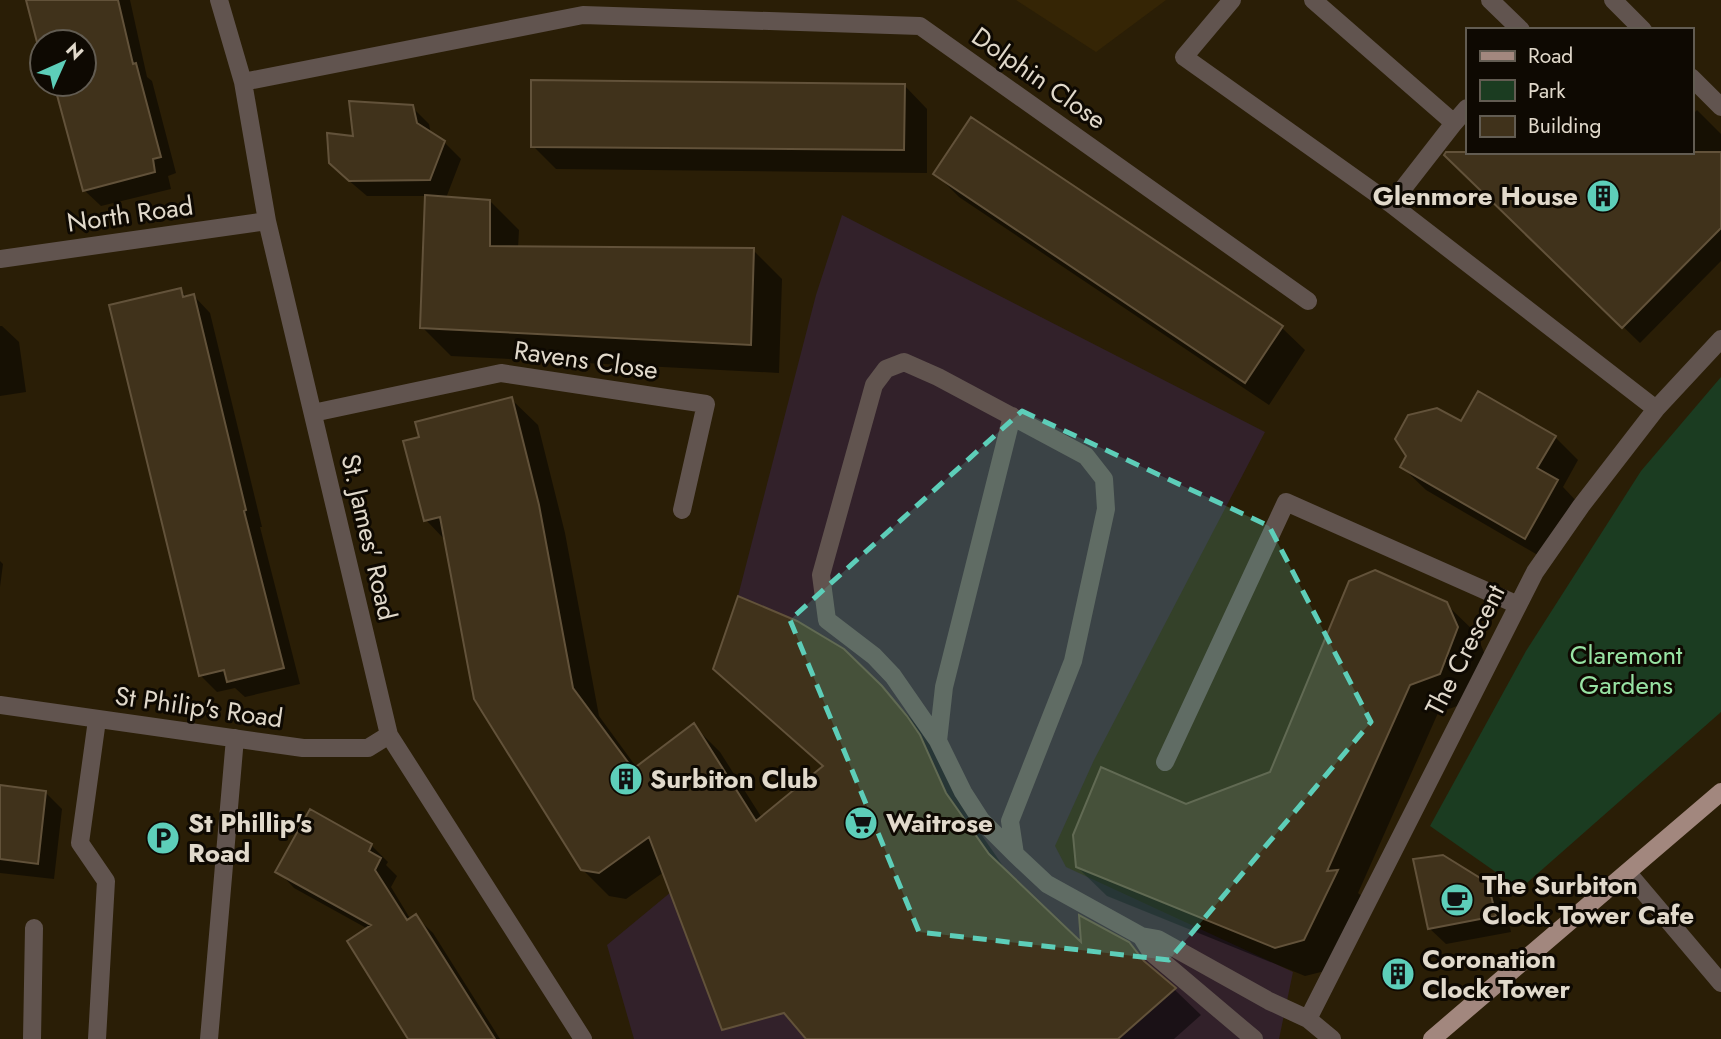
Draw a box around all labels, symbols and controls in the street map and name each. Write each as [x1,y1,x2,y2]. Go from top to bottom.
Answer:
street label: Dolphin Close [964,18,1114,138]
north arrow [28,28,98,98]
legend [1466,28,1693,154]
text: N [60,36,90,66]
text: Road [1528,41,1573,71]
text: Park [1528,76,1566,106]
text: Building [1528,111,1601,141]
place label: Glenmore House [1373,177,1578,215]
building icon: Glenmore House [1584,177,1622,215]
street label: North Road [64,186,196,242]
street label: Ravens Close [511,331,661,389]
street label: St. James' Road [331,450,407,624]
street label: The Crescent [1416,577,1515,722]
park label: Claremont Gardens [1570,636,1683,704]
street label: St Philip's Road [113,676,285,738]
building icon: Surbiton Club [607,760,645,798]
place label: Surbiton Club [650,760,818,798]
place label: St Phillip's Road [188,804,312,872]
supermarket icon: Waitrose [842,804,880,842]
place label: Waitrose [886,804,993,842]
parking icon: St Phillip's Road [144,819,182,857]
place label: The Surbiton Clock Tower Cafe [1482,866,1694,934]
cafe icon: The Surbiton Clock Tower Cafe [1438,881,1476,919]
place label: Coronation Clock Tower [1422,940,1570,1008]
building icon: Coronation Clock Tower [1379,955,1417,993]

